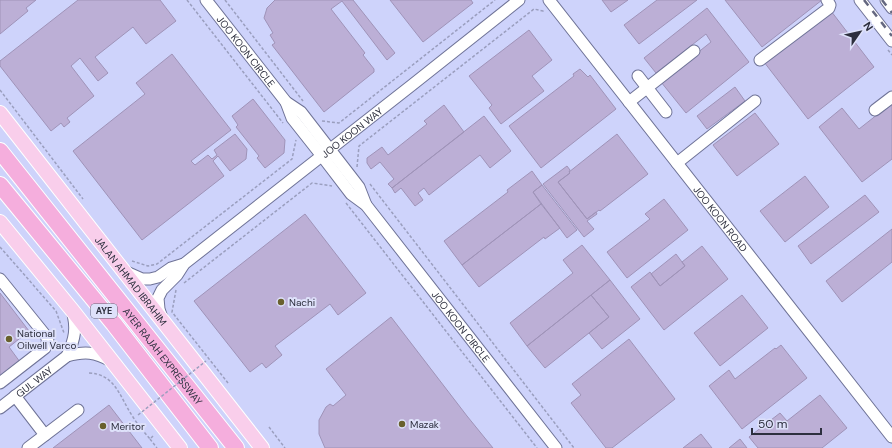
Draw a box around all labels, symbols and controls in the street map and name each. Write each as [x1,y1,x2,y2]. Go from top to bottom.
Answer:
north arrow [840,12,880,52]
street label: JOO KOON CIRCLE [214,13,278,90]
text: N [860,19,876,34]
street label: JOO KOON WAY [319,104,385,161]
street label: JOO KOON ROAD [690,183,750,255]
street label: JALAN AHMAD IBRAHIM [92,234,170,328]
street label: JOO KOON CIRCLE [429,288,493,365]
place label: Nachi [289,296,315,309]
marker: Nachi [276,297,286,307]
road number: AYE [91,304,117,318]
street label: AYER RAJAH EXPRESSWAY [120,305,205,408]
place label: National Oilwell Varco [17,327,76,352]
marker: National Oilwell Varco [4,334,14,344]
street label: GUL WAY [13,364,55,400]
scale bar [752,410,821,436]
text: 50 m [758,416,787,432]
place label: Mazak [410,418,439,431]
marker: Mazak [397,419,407,429]
place label: Meritor [111,420,145,433]
marker: Meritor [98,421,108,431]

